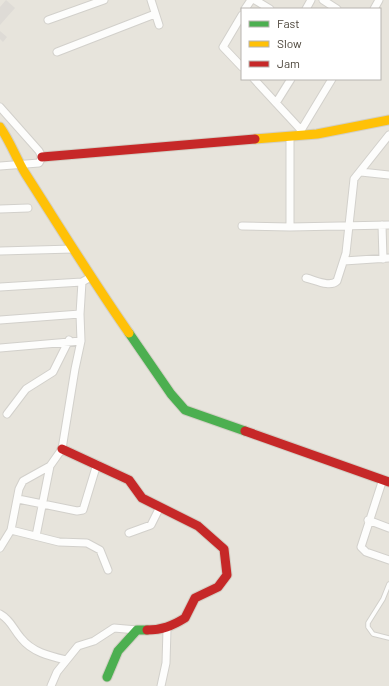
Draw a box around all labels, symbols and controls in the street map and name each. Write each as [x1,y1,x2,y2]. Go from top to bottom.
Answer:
legend [241,8,381,80]
text: Fast [277,16,300,30]
text: Slow [277,36,302,50]
text: Jam [277,56,300,70]

